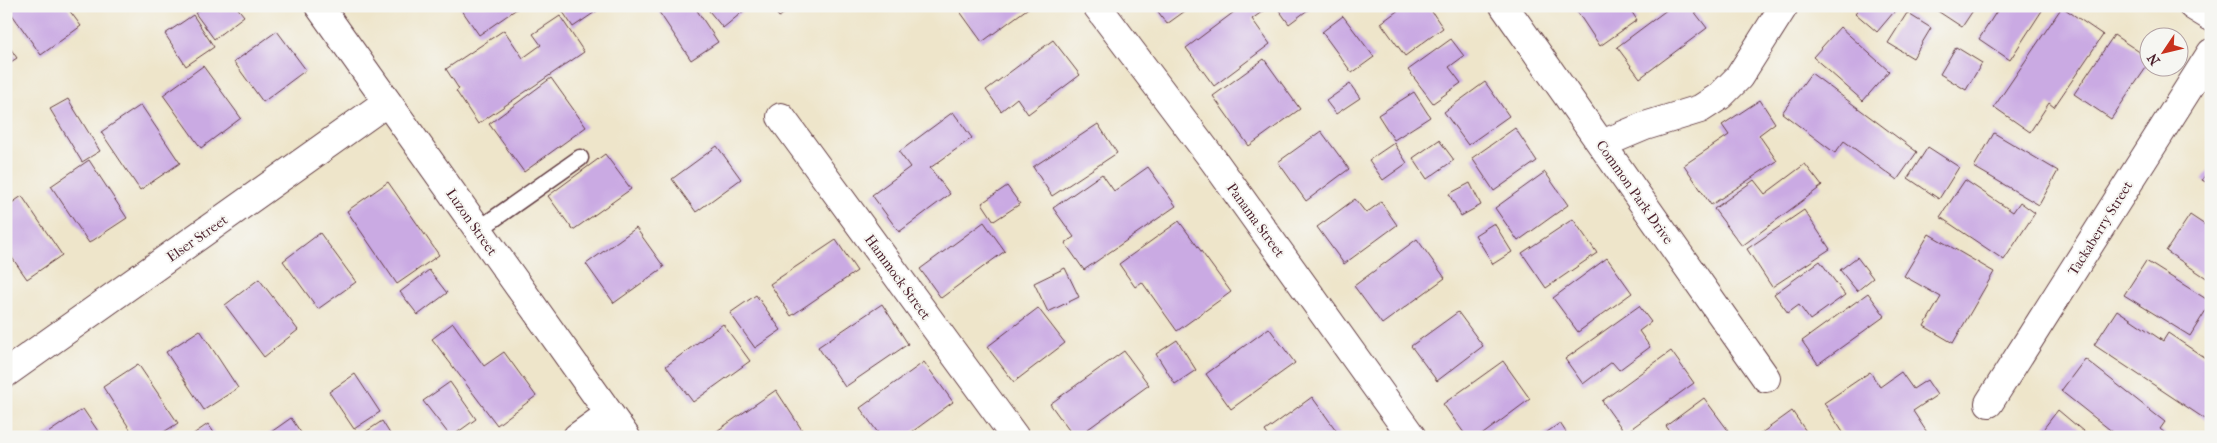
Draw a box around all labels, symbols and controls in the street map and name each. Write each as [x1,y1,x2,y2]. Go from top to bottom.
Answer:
north arrow [2140,28,2190,78]
text: N [2144,50,2164,68]
street label: Common Park Drive [1592,137,1677,248]
street label: Tackaberry Street [2065,178,2136,279]
street label: Panama Street [1223,180,1288,261]
street label: Luzon Street [442,186,501,259]
street label: Elser Street [164,211,231,266]
street label: Hammock Street [861,231,934,323]

